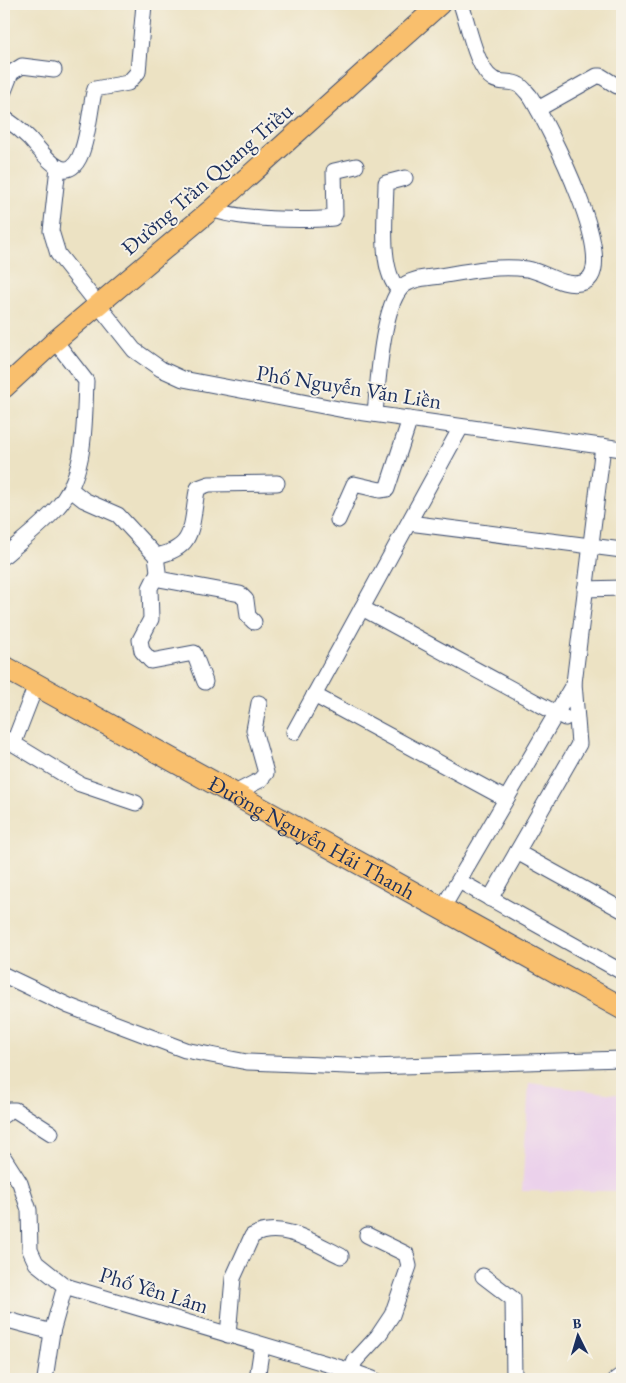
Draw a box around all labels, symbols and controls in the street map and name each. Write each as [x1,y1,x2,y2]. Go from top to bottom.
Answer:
street label: Đường Trần Quang Triều [115,96,299,262]
street label: Phố Nguyễn Văn Liền [254,358,444,416]
street label: Đường Nguyễn Hải Thanh [204,768,421,906]
street label: Phố Yên Lâm [96,1260,212,1320]
north arrow [554,1310,604,1360]
text: B [572,1314,582,1332]

